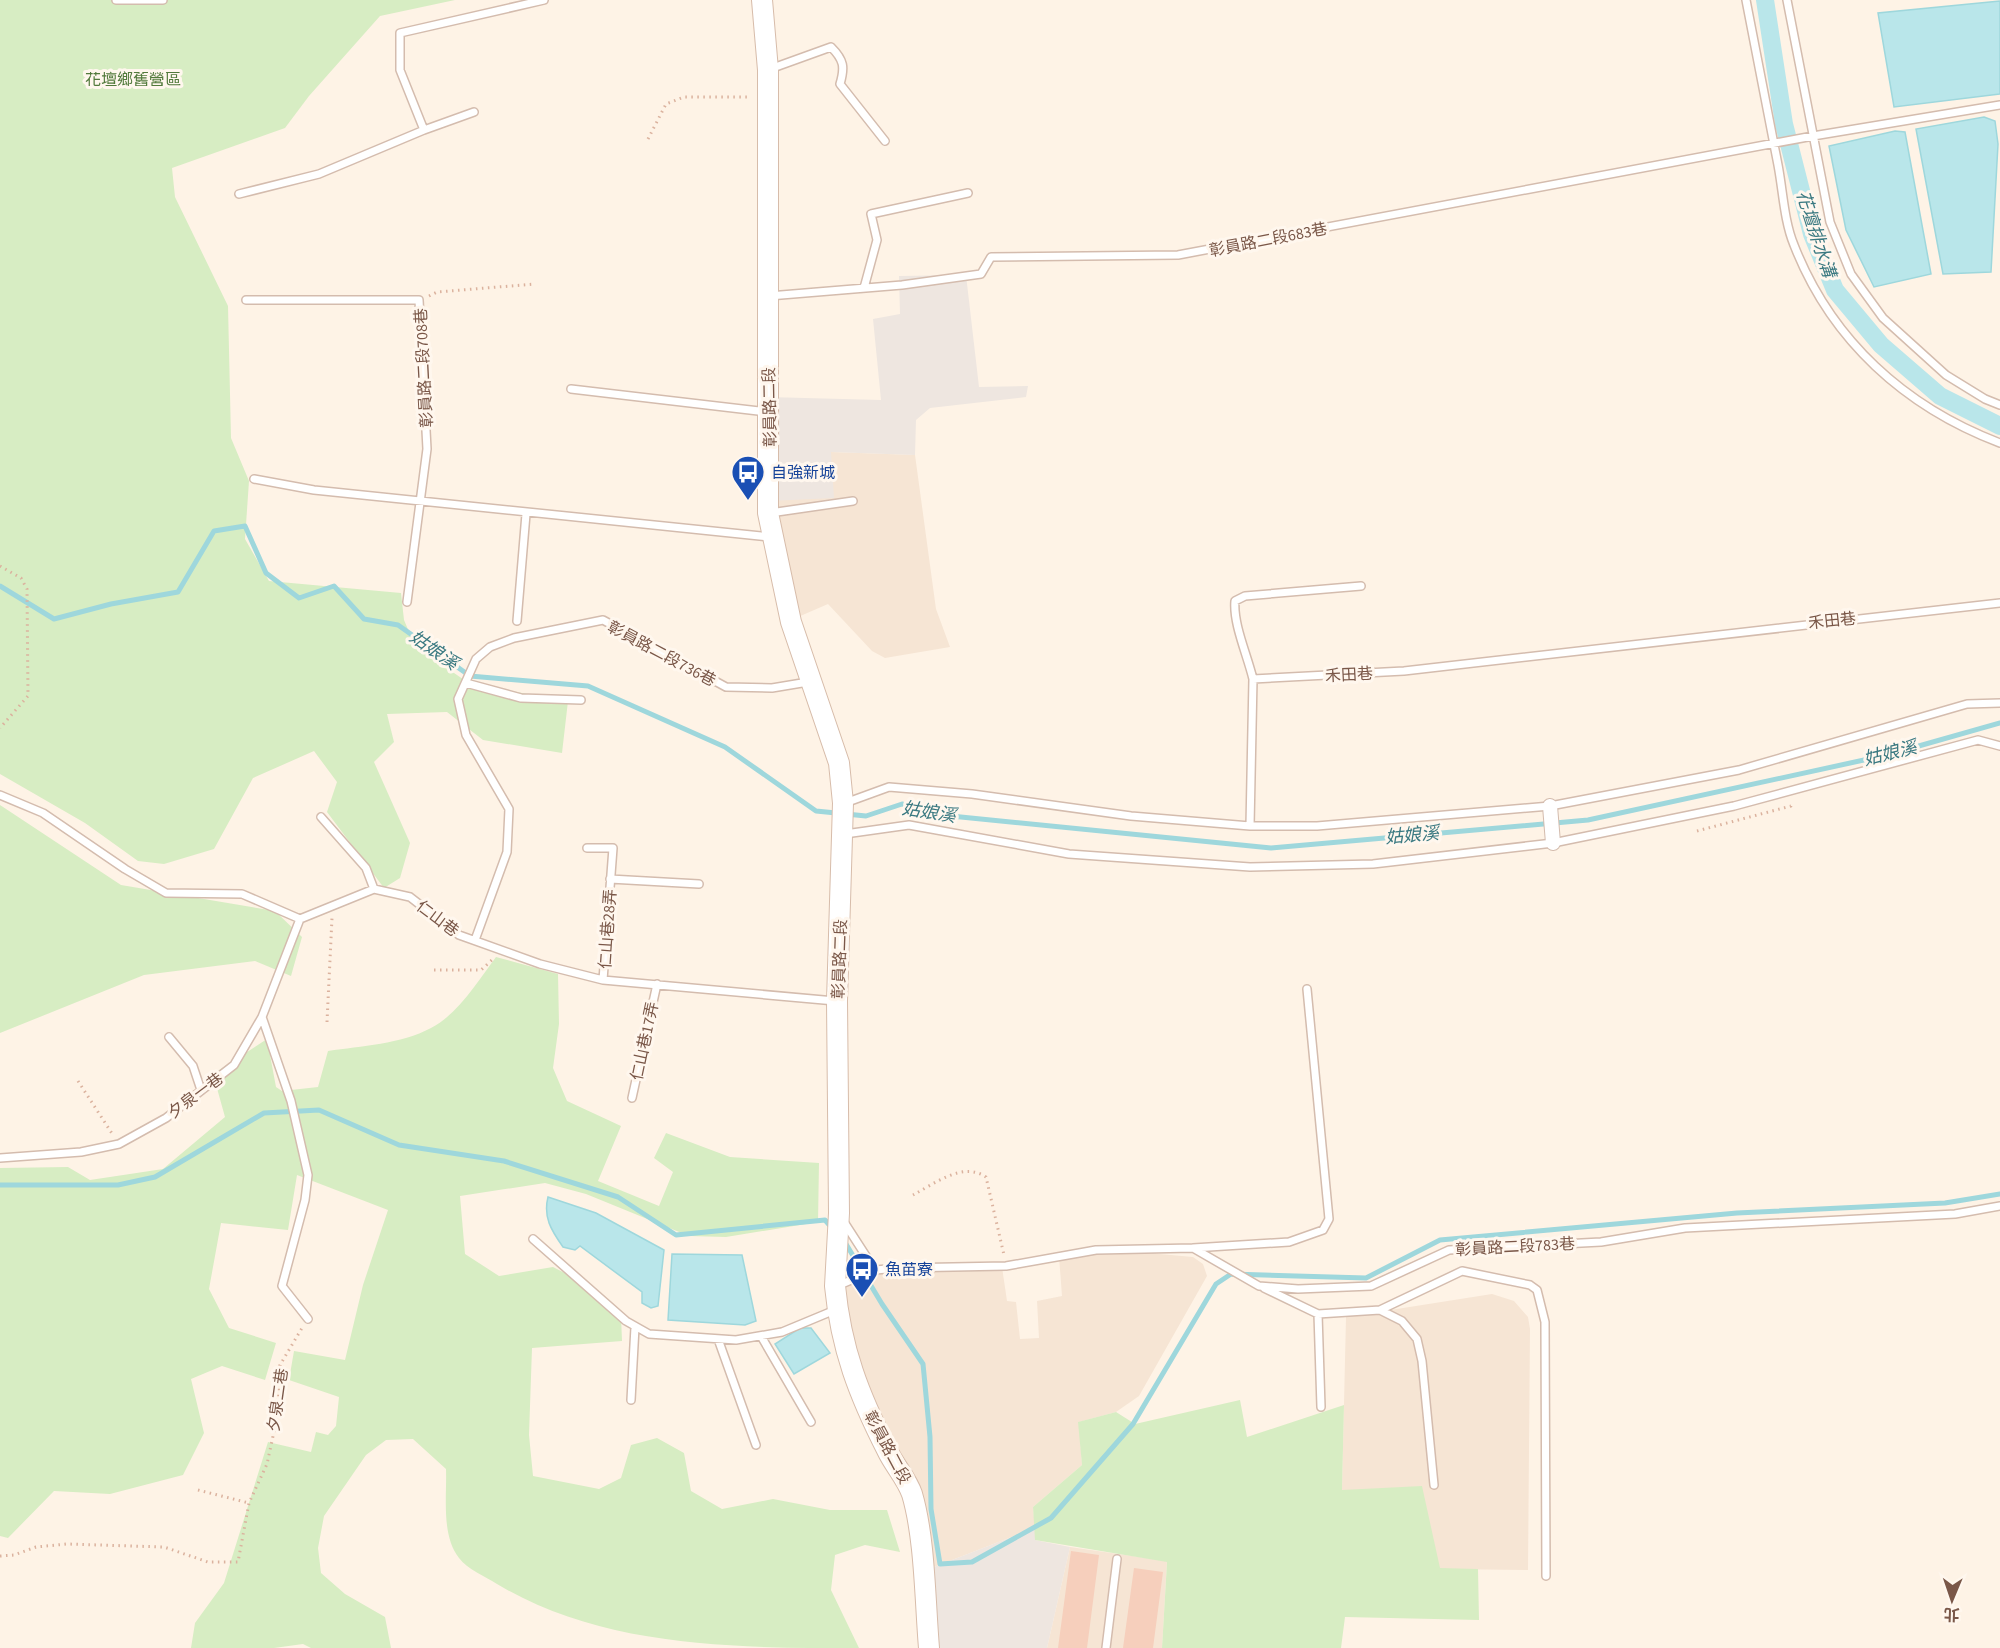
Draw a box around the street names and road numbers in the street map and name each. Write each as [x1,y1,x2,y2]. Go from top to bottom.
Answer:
street label: 彰員路二段683巷 [1207,218,1329,262]
street label: 彰員路二段708巷 [410,308,438,428]
street label: 彰員路二段 [758,367,782,447]
street label: 禾田巷 [1807,608,1857,634]
street label: 彰員路二段736巷 [603,616,720,692]
street label: 禾田巷 [1325,663,1374,687]
street label: 仁山巷28弄 [594,888,622,970]
street label: 仁山巷 [412,896,463,942]
street label: 彰員路二段 [828,919,852,999]
street label: 仁山巷17弄 [626,1000,664,1083]
street label: 夕泉一巷 [163,1068,228,1124]
street label: 彰員路二段783巷 [1455,1233,1575,1261]
street label: 夕泉二巷 [263,1367,293,1433]
street label: 彰員路二段 [859,1407,916,1488]

